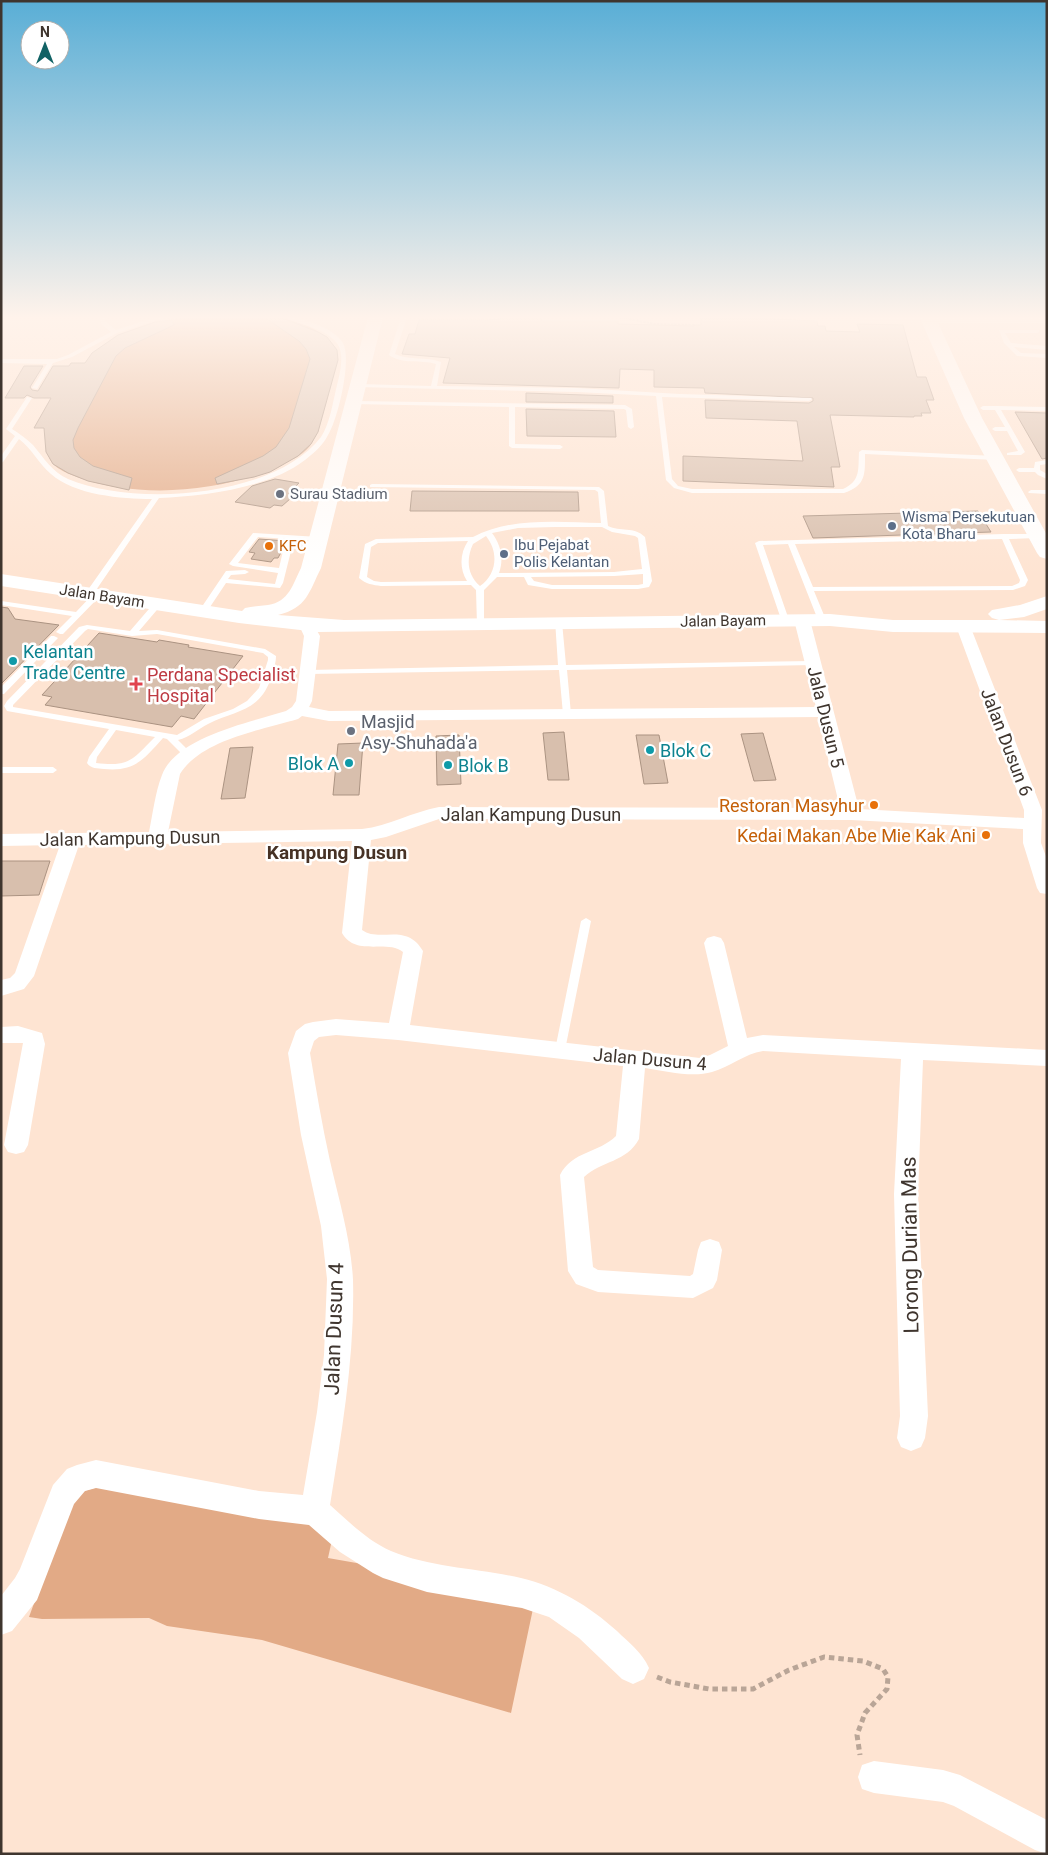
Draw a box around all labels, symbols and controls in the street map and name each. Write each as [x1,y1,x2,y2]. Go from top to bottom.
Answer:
north arrow [20,20,70,70]
text: N [40,24,50,40]
place label: Surau Stadium [290,485,388,503]
marker: Surau Stadium [274,488,286,500]
place label: Wisma Persekutuan Kota Bharu [902,508,1035,543]
marker: Wisma Persekutuan Kota Bharu [886,520,898,532]
place label: Ibu Pejabat Polis Kelantan [514,536,609,571]
place label: KFC [279,537,307,555]
marker: KFC [263,540,275,552]
marker: Ibu Pejabat Polis Kelantan [498,548,510,560]
street label: Jalan Bayam [58,580,146,612]
street label: Jalan Bayam [680,611,766,631]
place label: Kelantan Trade Centre [23,641,125,683]
marker: Kelantan Trade Centre [7,655,19,667]
place label: Perdana Specialist Hospital [147,664,296,706]
street label: Jala Dusun 5 [803,664,849,770]
marker: Perdana Specialist Hospital [129,677,143,691]
street label: Jalan Dusun 6 [977,685,1037,799]
place label: Masjid Asy-Shuhada'a [361,711,478,753]
marker: Masjid Asy-Shuhada'a [345,725,357,737]
place label: Blok C [660,740,711,761]
marker: Blok C [644,744,656,756]
place label: Blok A [288,753,339,774]
place label: Blok B [458,755,509,776]
marker: Blok A [343,757,355,769]
marker: Blok B [442,759,454,771]
place label: Restoran Masyhur [719,795,864,816]
marker: Restoran Masyhur [868,799,880,811]
street label: Jalan Kampung Dusun [441,804,621,825]
place label: Kedai Makan Abe Mie Kak Ani [737,825,976,846]
street label: Jalan Kampung Dusun [40,826,220,850]
marker: Kedai Makan Abe Mie Kak Ani [980,829,992,841]
district label: Kampung Dusun [267,841,407,864]
street label: Jalan Dusun 4 [592,1044,708,1074]
street label: Lorong Durian Mas [896,1156,924,1334]
street label: Jalan Dusun 4 [320,1262,348,1396]

